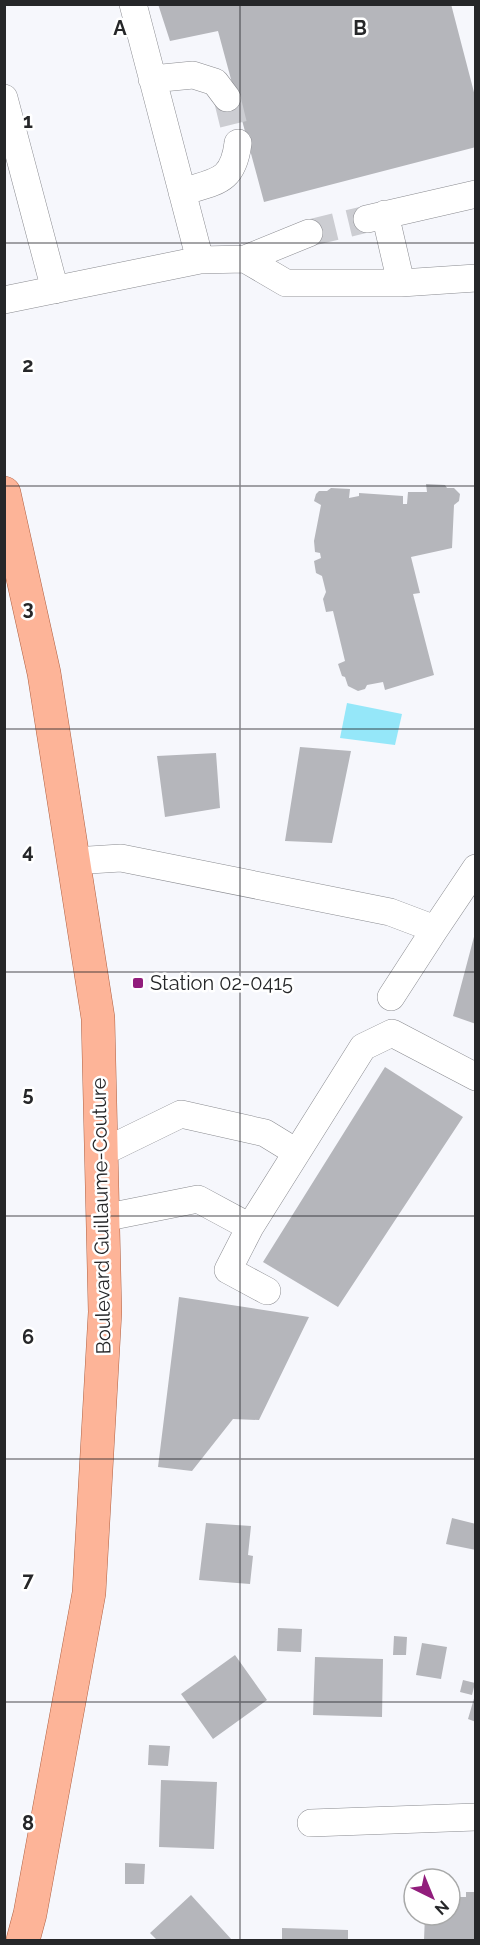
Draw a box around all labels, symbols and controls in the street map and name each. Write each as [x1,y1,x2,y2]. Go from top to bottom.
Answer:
text: A [113,16,127,40]
text: B [353,16,367,40]
text: 1 [23,109,33,133]
text: 2 [22,353,34,377]
text: 3 [22,596,34,620]
text: 4 [22,839,34,863]
place label: Station 02-0415 [150,971,293,995]
marker: Station 02-0415 [131,976,145,990]
street label: Boulevard Guillaume-Couture [87,1077,115,1355]
text: 5 [22,1082,34,1106]
text: 6 [22,1325,34,1349]
text: 7 [22,1568,34,1592]
text: 8 [22,1811,34,1835]
north arrow [402,1867,462,1927]
text: N [431,1896,453,1919]

